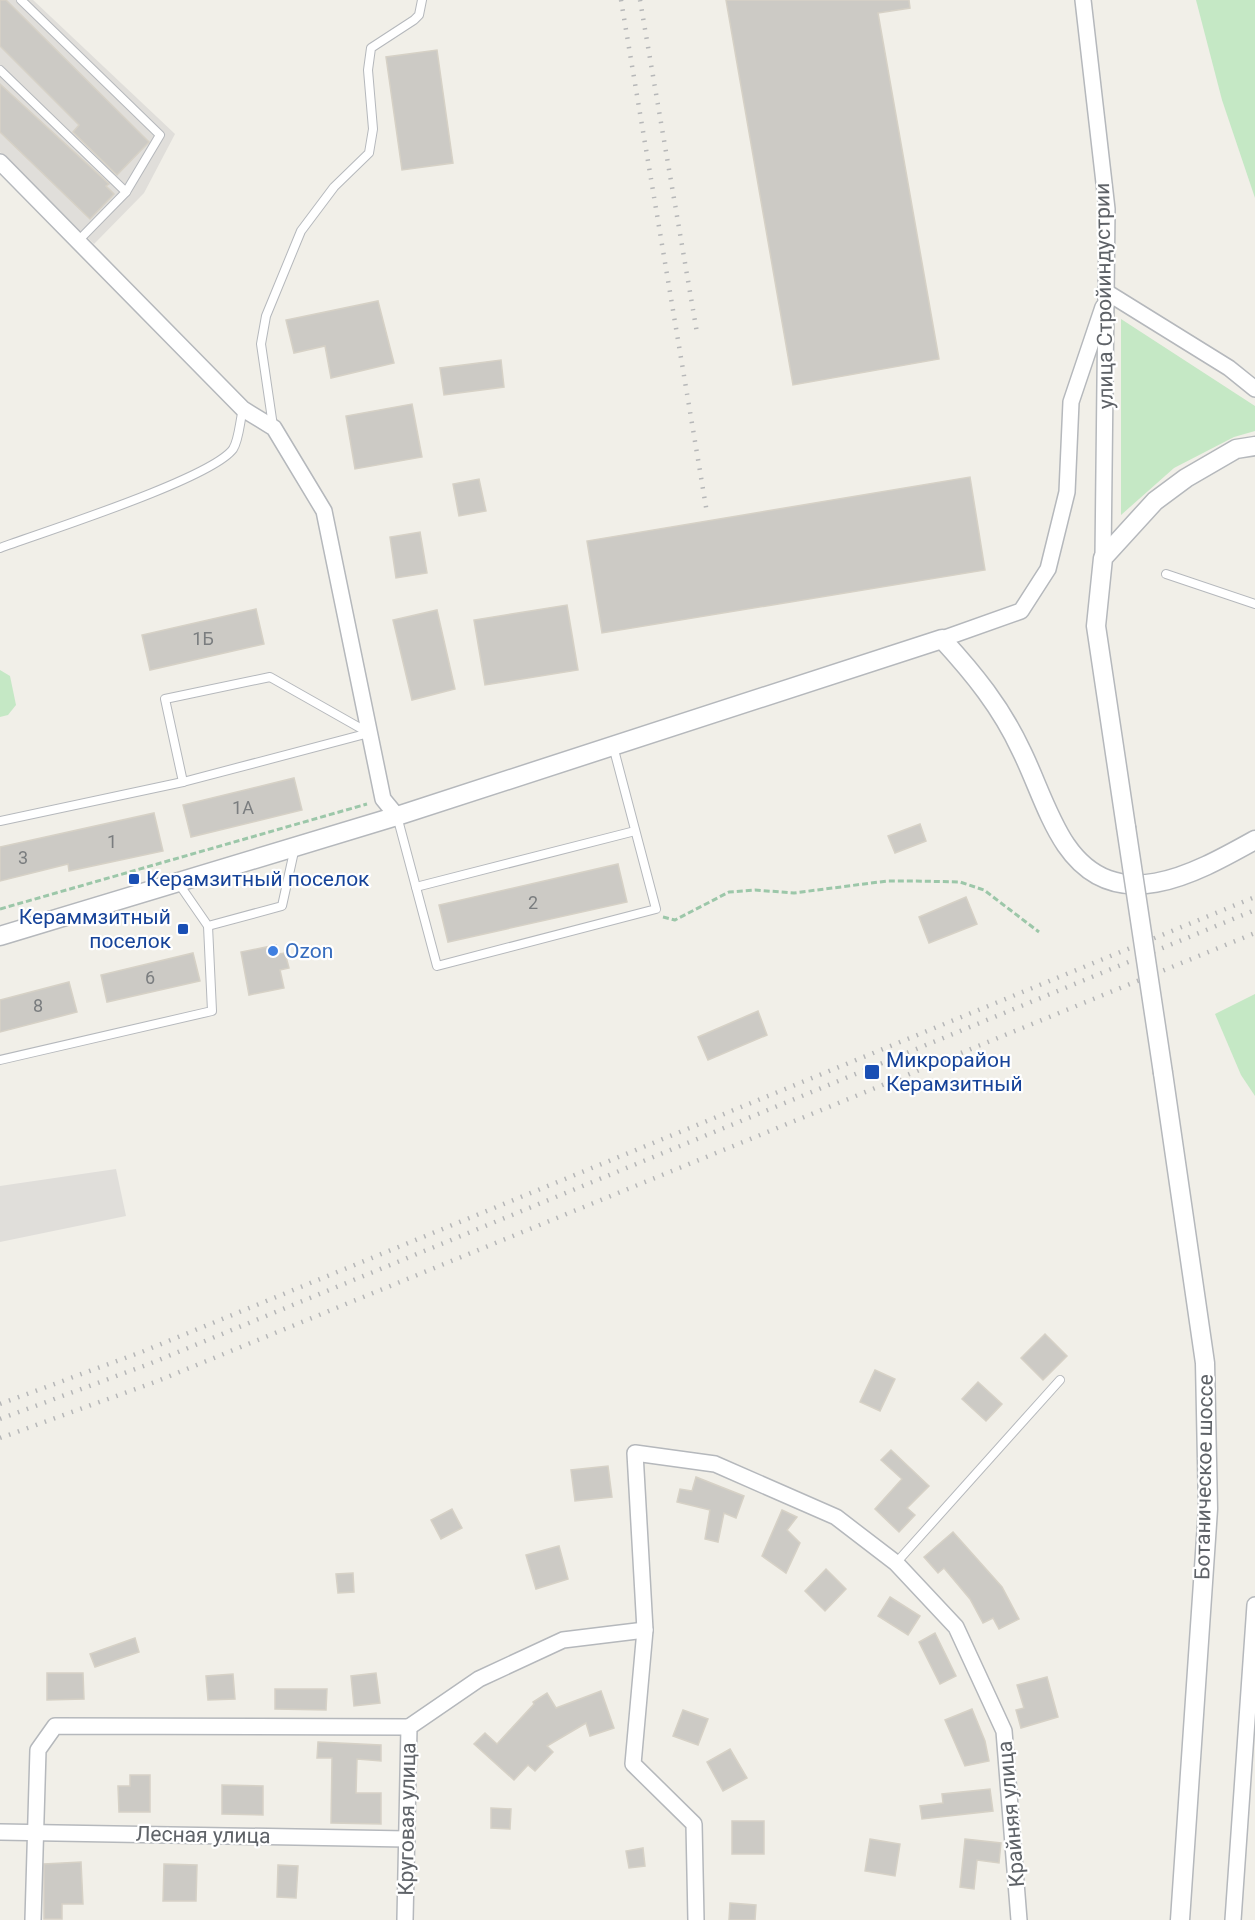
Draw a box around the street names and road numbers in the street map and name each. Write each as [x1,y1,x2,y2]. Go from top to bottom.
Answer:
street label: улица Стройиндустрии [1090,183,1118,409]
street label: Ботаническое шоссе [1190,1374,1218,1580]
street label: Крайняя улица [993,1740,1029,1888]
street label: Круговая улица [394,1742,420,1896]
street label: Лесная улица [135,1822,271,1848]

